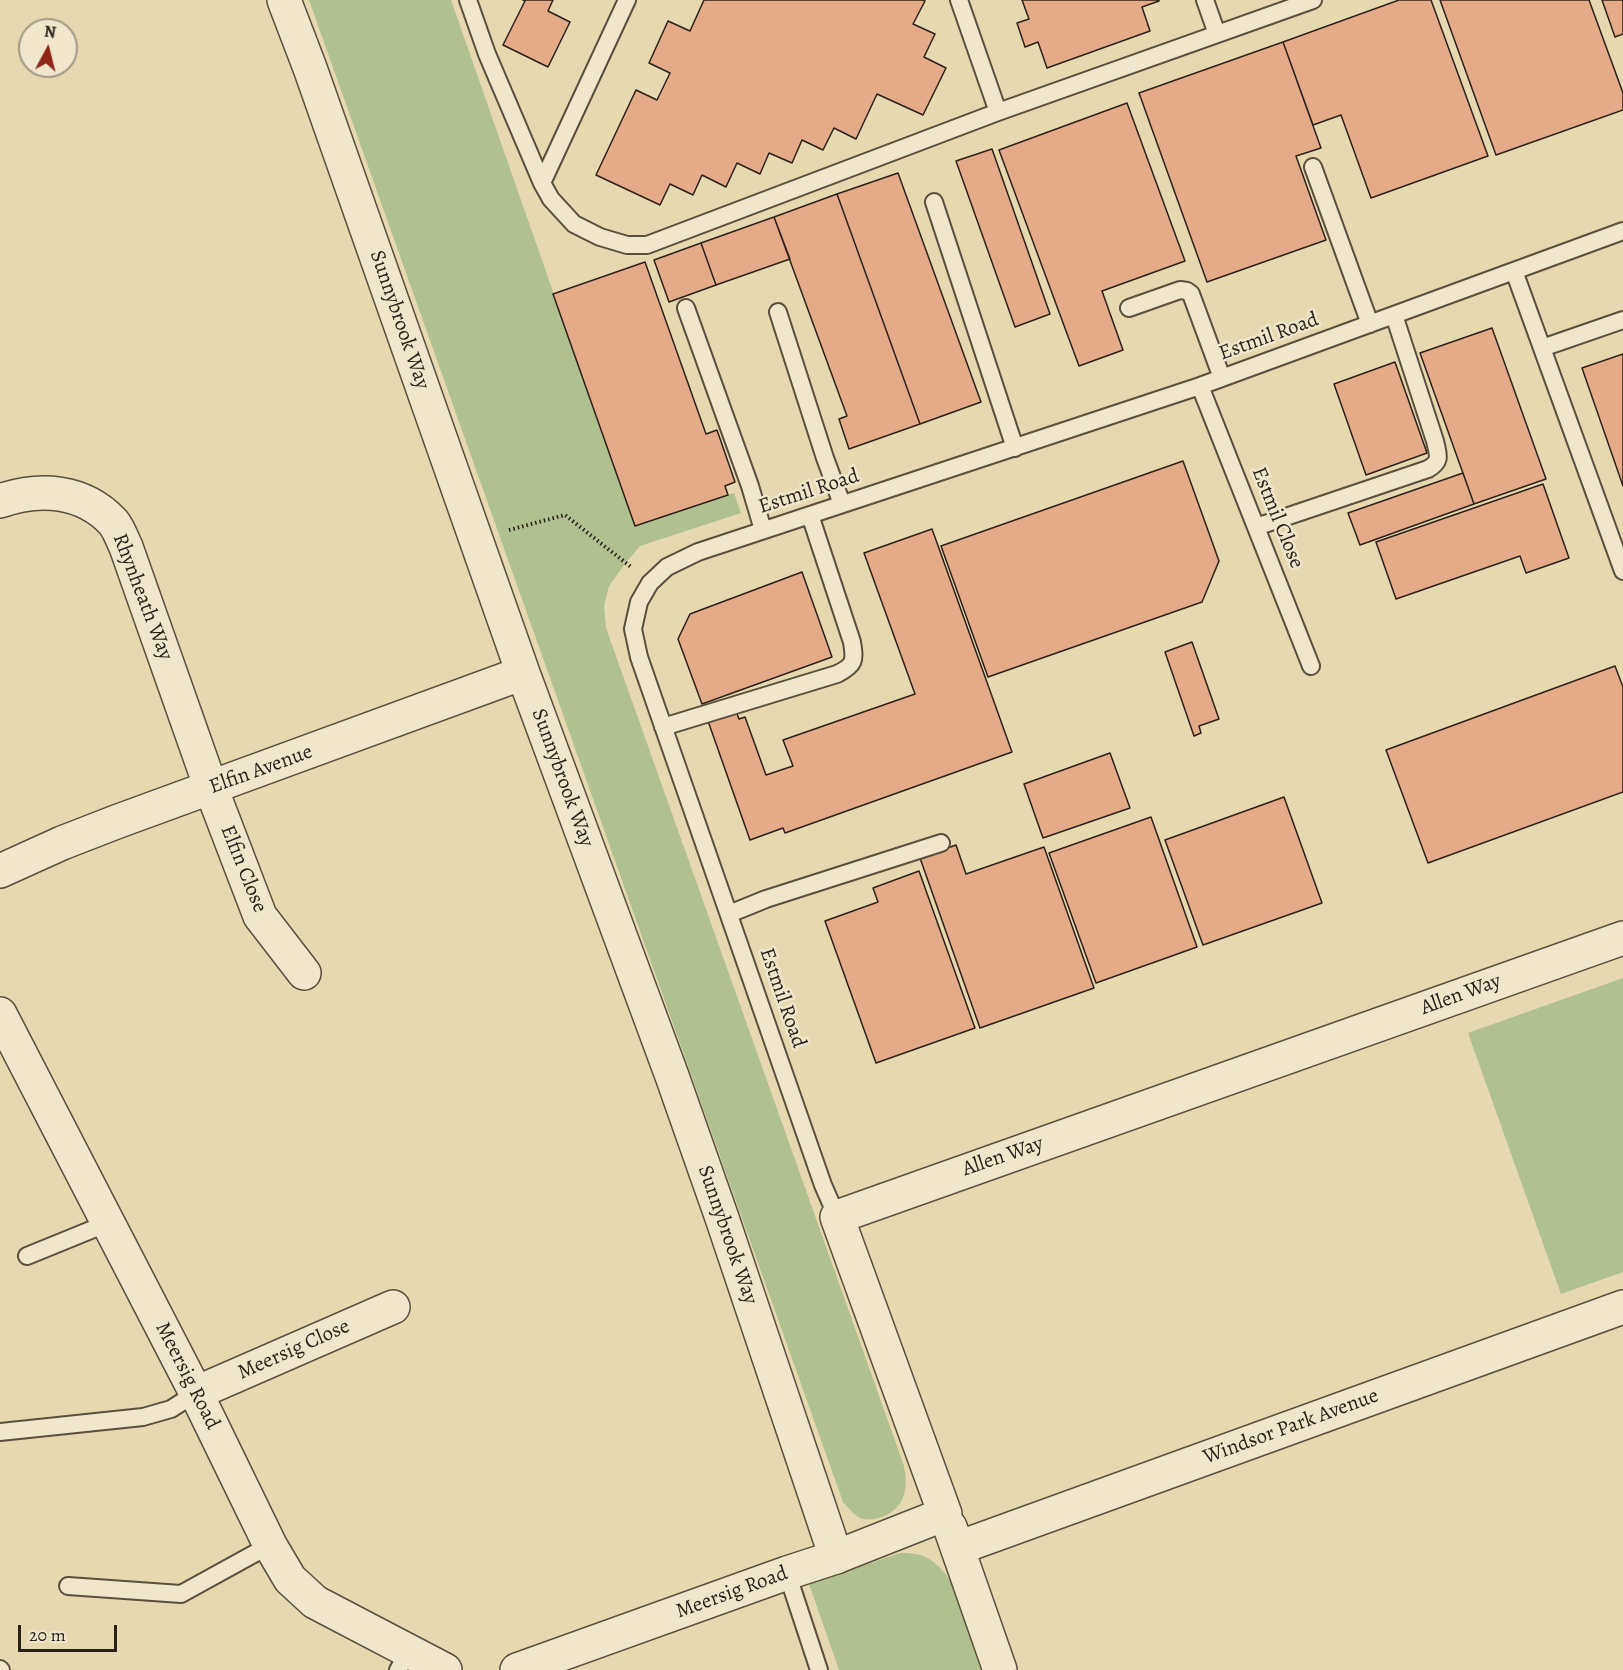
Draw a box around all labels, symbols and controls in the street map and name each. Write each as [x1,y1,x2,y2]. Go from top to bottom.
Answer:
north arrow [18,18,78,78]
text: N [43,20,57,44]
street label: Sunnybrook Way [363,247,435,393]
street label: Estmil Road [1216,307,1322,367]
street label: Estmil Road [756,464,862,520]
street label: Estmil Close [1245,464,1309,572]
street label: Rhynheath Way [106,530,178,664]
street label: Sunnybrook Way [525,706,599,850]
street label: Elfin Avenue [206,740,316,800]
street label: Elfin Close [214,822,272,916]
street label: Estmil Road [753,945,811,1051]
street label: Allen Way [1417,969,1505,1021]
street label: Allen Way [959,1131,1047,1183]
street label: Sunnybrook Way [691,1162,763,1308]
street label: Meersig Close [234,1314,354,1386]
street label: Meersig Road [149,1318,225,1434]
street label: Windsor Park Avenue [1200,1384,1382,1470]
street label: Meersig Road [673,1561,791,1625]
scale bar [21,1613,120,1651]
text: 20 m [29,1623,66,1647]

